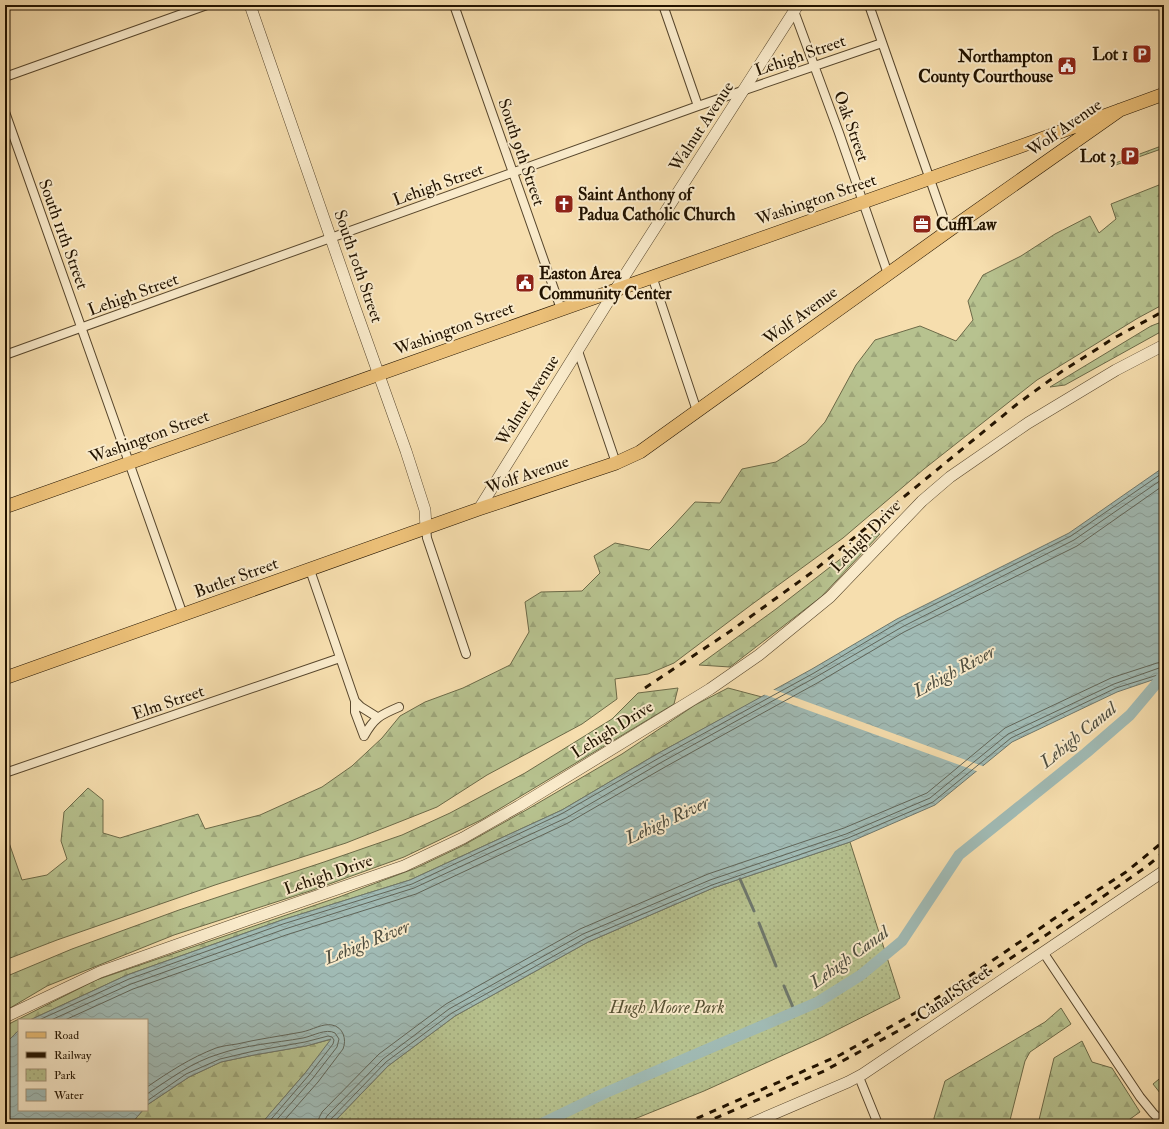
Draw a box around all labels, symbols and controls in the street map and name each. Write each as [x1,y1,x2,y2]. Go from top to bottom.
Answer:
street label: Lehigh Street [752,30,849,81]
parking icon: Lot 1 [1131,43,1153,65]
place label: Lot 1 [1092,44,1128,65]
place label: Northampton County Courthouse [918,46,1054,88]
public building icon: Northampton County Courthouse [1056,55,1078,77]
street label: Walnut Avenue [664,77,738,176]
street label: Oak Street [829,88,874,165]
street label: Wolf Avenue [1022,94,1106,161]
street label: South 9th Street [493,96,550,209]
parking icon: Lot 3 [1119,145,1141,167]
place label: Lot 3 [1080,146,1116,167]
street label: Lehigh Street [390,158,487,211]
street label: Washington Street [752,169,880,230]
street label: South 11th Street [34,176,93,292]
place label: Saint Anthony of Padua Catholic Church [578,184,736,225]
church icon: Saint Anthony of Padua Catholic Church [553,193,575,215]
street label: South 10th Street [329,207,388,326]
office icon: CuffLaw [911,213,933,235]
place label: CuffLaw [936,214,997,235]
place label: Easton Area Community Center [539,263,672,305]
street label: Lehigh Street [85,268,182,321]
public building icon: Easton Area Community Center [514,272,536,294]
street label: Wolf Avenue [758,281,841,350]
street label: Washington Street [390,297,517,360]
street label: Walnut Avenue [491,351,564,450]
street label: Washington Street [85,405,212,468]
street label: Wolf Avenue [482,450,571,499]
street label: Lehigh Drive [826,496,905,577]
street label: Butler Street [191,552,281,602]
water label: Lehigh River [908,640,1000,703]
street label: Elm Street [130,680,207,725]
street label: Lehigh Drive [567,696,657,763]
water label: Lehigh Canal [1034,696,1123,774]
water label: Lehigh River [621,791,714,850]
street label: Lehigh Drive [281,849,375,899]
water label: Lehigh River [320,914,414,970]
water label: Lehigh Canal [804,920,895,994]
street label: Canal Street [913,961,994,1026]
park label: Hugh Moore Park [609,997,724,1018]
legend [18,1019,148,1111]
text: Road [54,1028,79,1043]
text: Railway [54,1048,92,1063]
text: Park [54,1068,76,1083]
text: Water [53,1088,84,1103]

